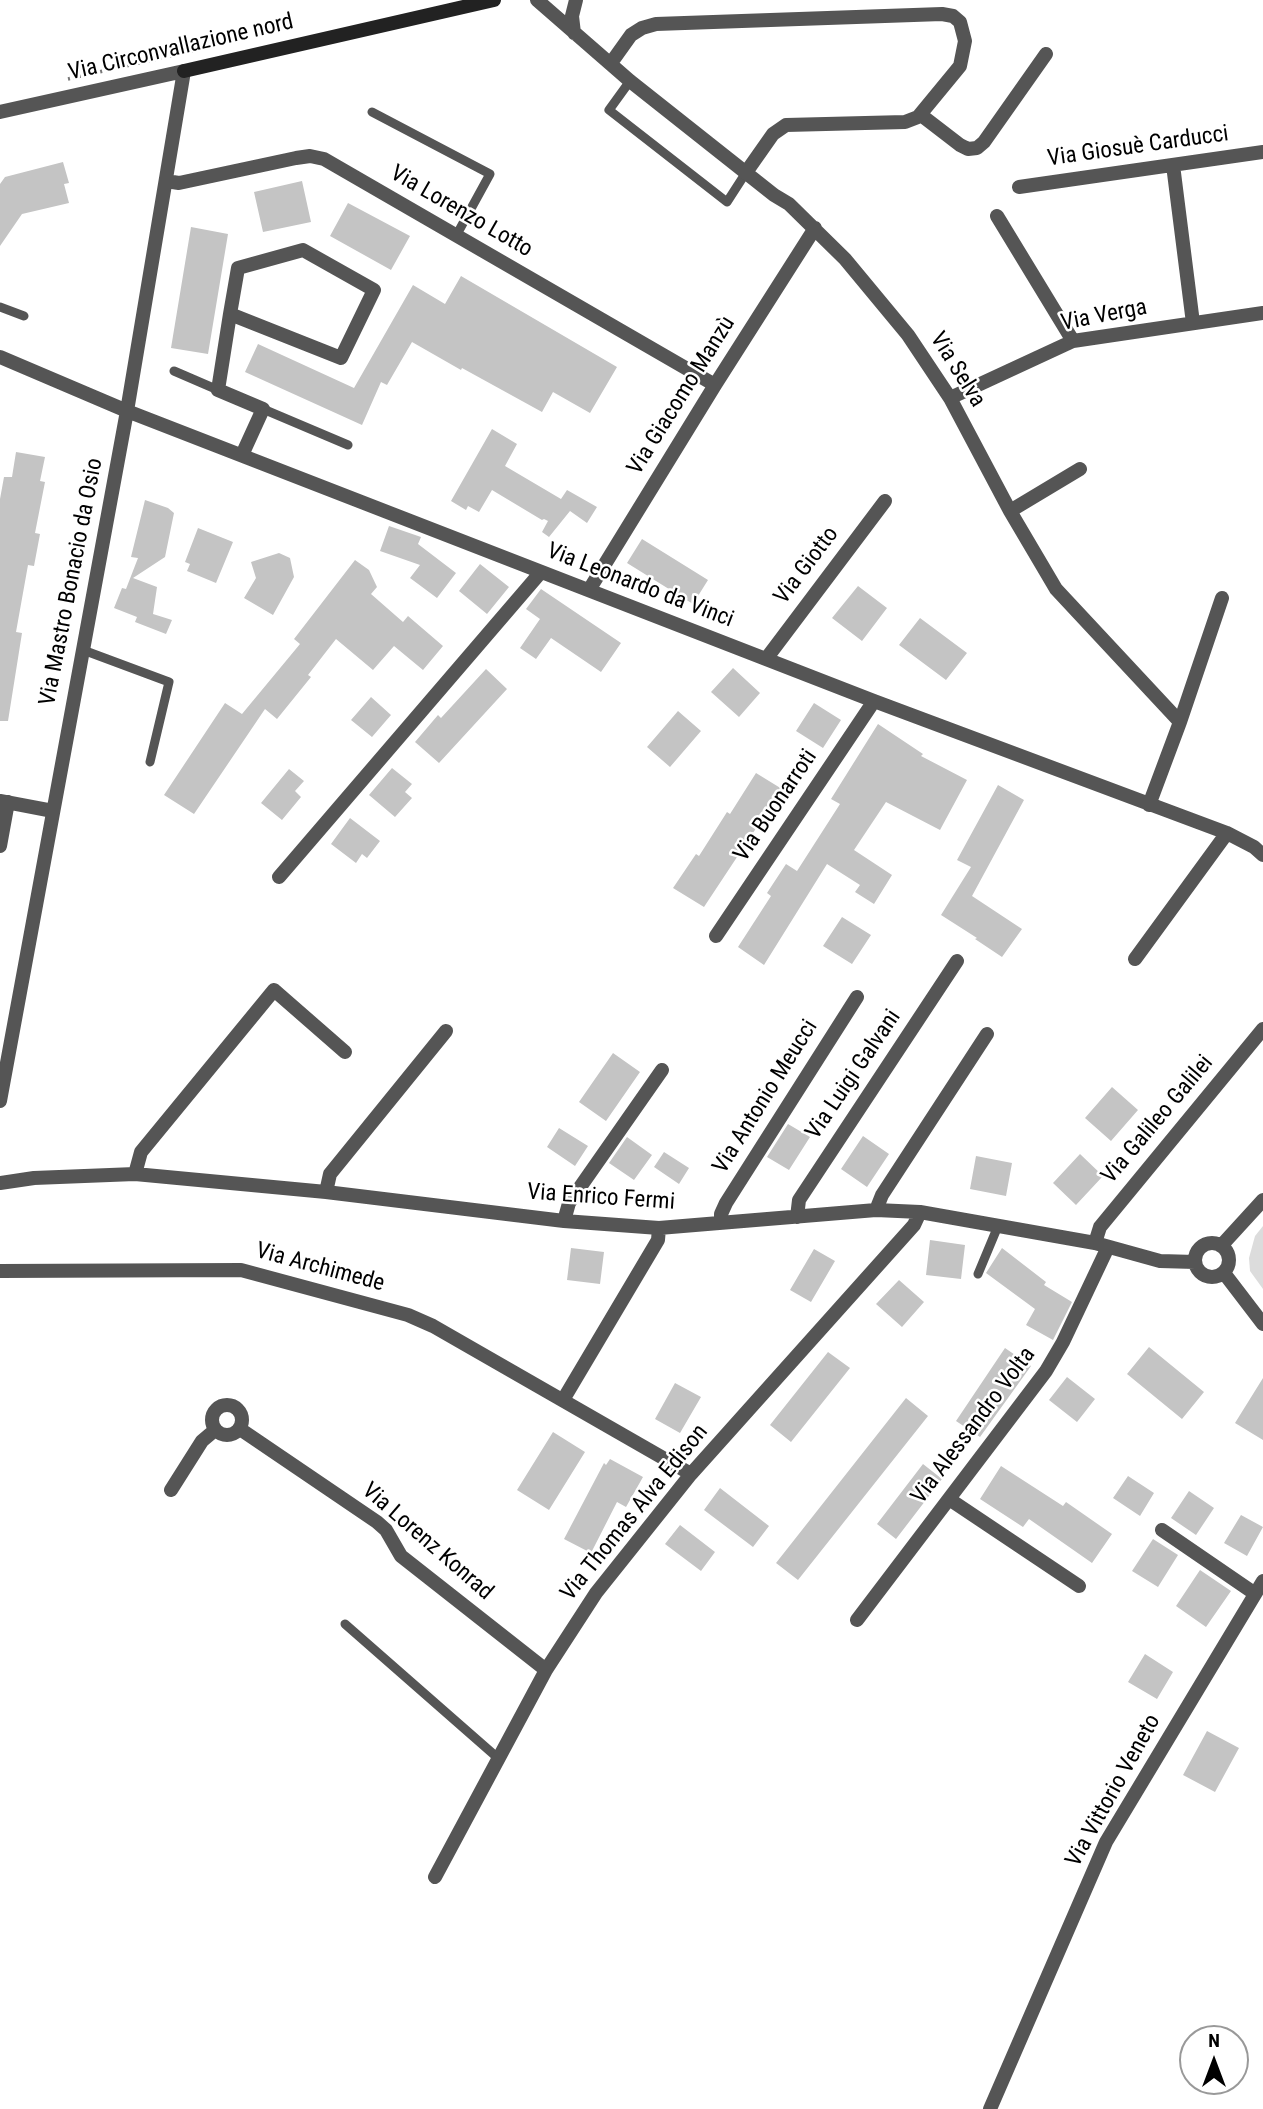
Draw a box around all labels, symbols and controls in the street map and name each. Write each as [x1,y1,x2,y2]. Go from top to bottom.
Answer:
street label: Via Circonvallazione nord [66,9,296,87]
street label: Via Giosuè Carducci [1046,121,1230,173]
street label: Via Lorenzo Lotto [385,160,537,264]
street label: Via Verga [1059,294,1149,338]
street label: Via Giacomo Manzù [622,312,742,480]
street label: Via Selva [923,327,991,413]
street label: Via Mastro Bonacio da Osio [34,456,110,708]
street label: Via Giotto [769,522,845,610]
street label: Via Leonardo da Vinci [543,538,737,634]
street label: Via Buonarroti [728,745,824,867]
street label: Via Luigi Galvani [801,1005,907,1145]
street label: Via Antonio Meucci [708,1015,824,1179]
street label: Via Galileo Galilei [1096,1050,1220,1190]
street label: Via Enrico Fermi [526,1179,676,1217]
street label: Via Archimede [253,1238,387,1298]
street label: Via Alessandro Volta [906,1342,1042,1510]
street label: Via Thomas Alva Edison [555,1419,715,1607]
street label: Via Lorenz Konrad [356,1477,498,1607]
street label: Via Vittorio Veneto [1061,1710,1167,1872]
north arrow [1179,2025,1249,2095]
text: N [1208,2029,1220,2052]

